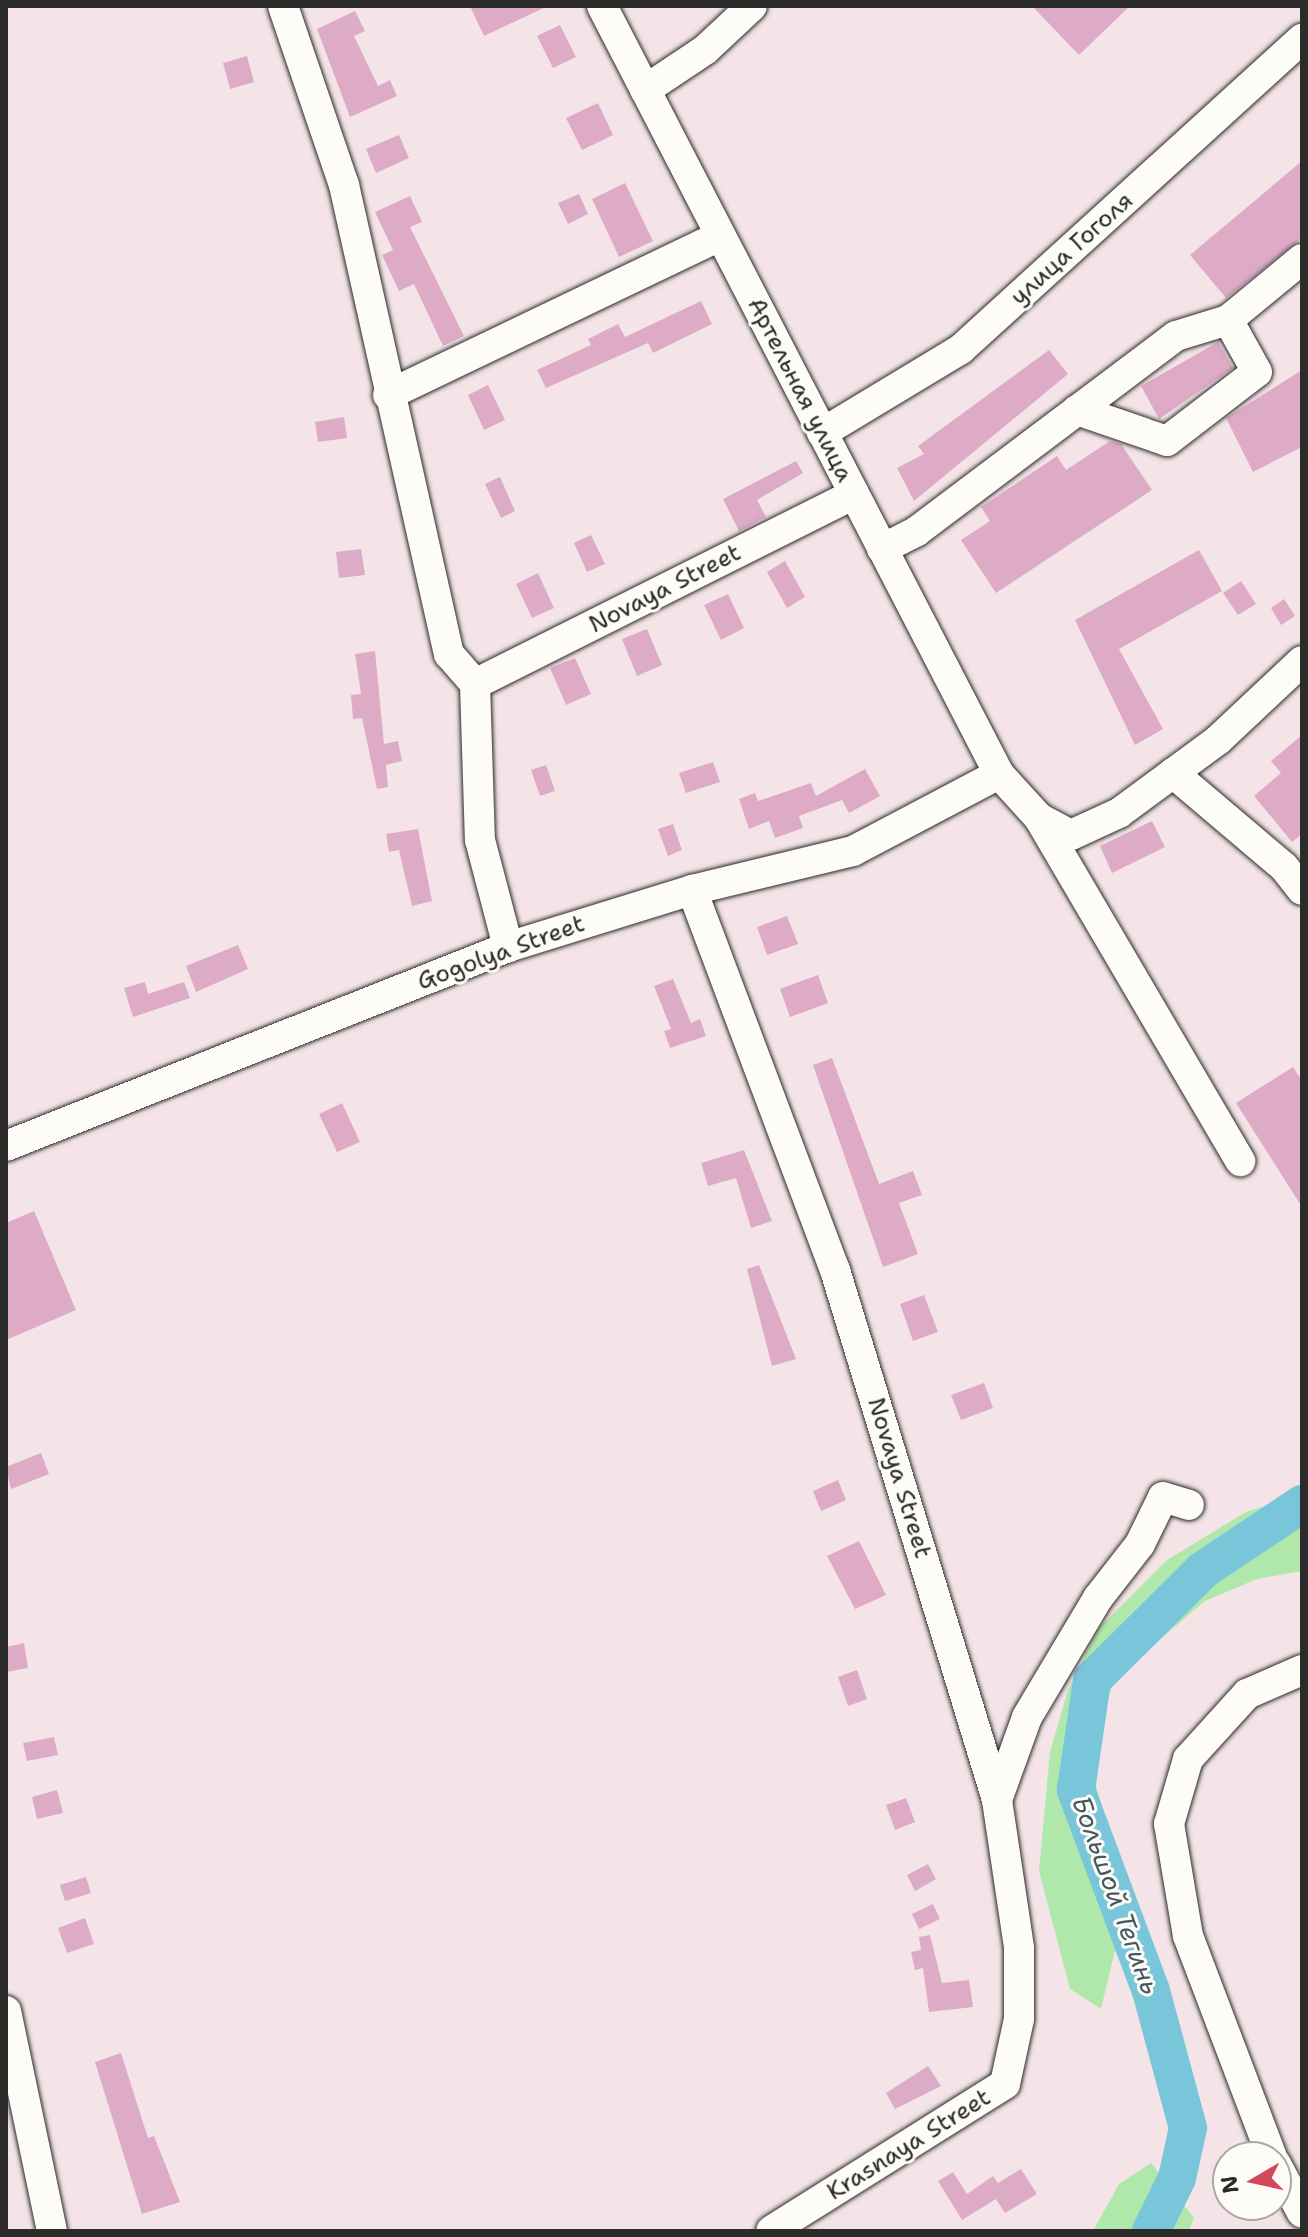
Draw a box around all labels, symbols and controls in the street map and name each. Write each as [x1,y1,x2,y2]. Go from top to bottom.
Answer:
street label: улица Гоголя [1005,186,1139,312]
street label: Артельная улица [741,293,859,487]
street label: Novaya Street [584,538,746,640]
street label: Gogolya Street [414,909,588,997]
street label: Novaya Street [861,1394,937,1562]
water label: Большой Тегинь [1066,1791,1166,1999]
street label: Krasnaya Street [822,2083,996,2207]
north arrow [1212,2141,1292,2221]
text: N [1214,2174,1245,2195]

